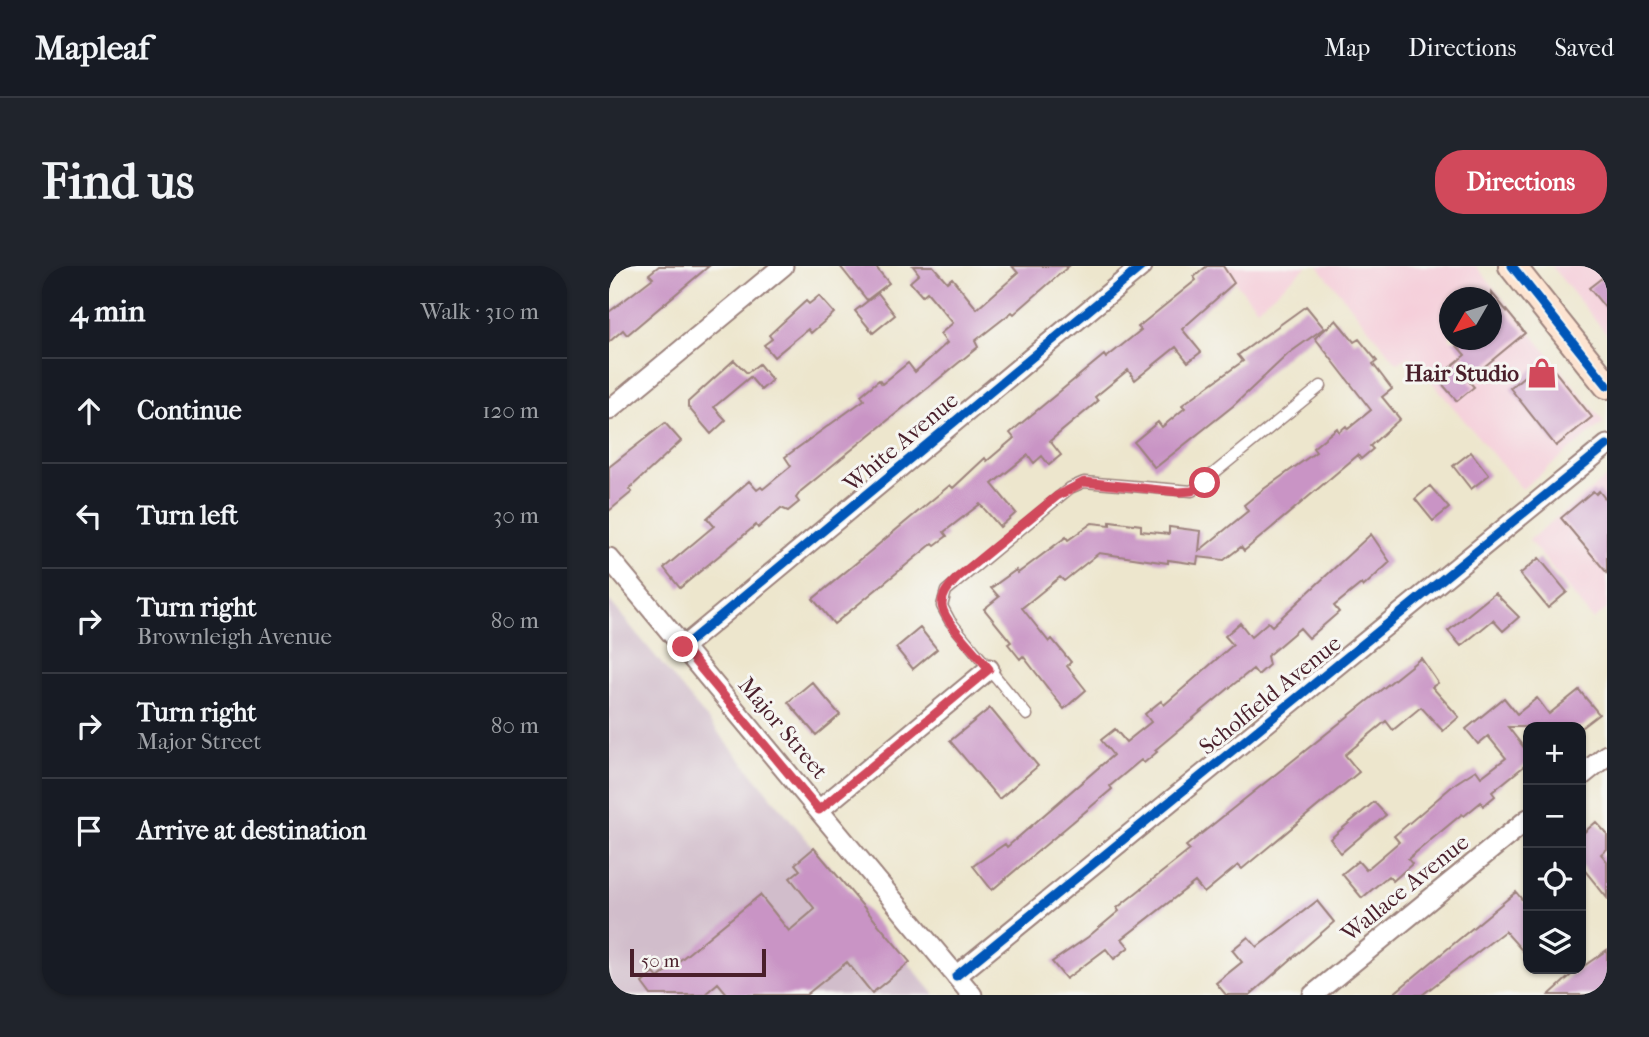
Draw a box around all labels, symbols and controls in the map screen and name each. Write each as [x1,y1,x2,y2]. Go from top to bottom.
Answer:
text: Mapleaf [35,29,149,68]
text: Map [1324,34,1370,62]
text: Directions [1408,34,1516,62]
text: Saved [1554,34,1614,62]
button: Directions [1435,150,1607,214]
text: Find us [42,153,194,211]
north arrow [1439,287,1502,350]
text: 4 min [70,294,145,329]
text: Walk · 310 m [420,298,539,325]
shop icon: Hair Studio [1525,356,1559,390]
place label: Hair Studio [1405,360,1519,387]
street label: White Avenue [838,386,964,498]
icon: ahead [70,392,108,430]
text: Continue [137,395,242,426]
text: 120 m [482,397,539,424]
route start [1189,467,1220,498]
icon: left [70,497,108,535]
text: Turn left [137,500,238,531]
text: 30 m [493,502,539,529]
text: Turn right [137,592,257,623]
icon: right [70,602,108,640]
text: 80 m [491,607,539,634]
text: Brownleigh Avenue [137,623,332,650]
street label: Scholfield Avenue [1194,630,1346,760]
route end [667,631,698,662]
street label: Major Street [733,672,833,784]
text: Turn right [137,697,257,728]
icon: right [70,707,108,745]
text: 80 m [491,712,539,739]
map controls [1523,722,1586,974]
button: + [1523,722,1586,785]
text: Major Street [137,728,261,755]
button: − [1523,785,1586,848]
icon: arrive [70,812,108,850]
text: Arrive at destination [137,815,367,846]
street label: Wallace Avenue [1335,829,1474,948]
button: locate [1523,848,1586,911]
button: layers [1523,911,1586,974]
scale bar [630,946,767,978]
text: 50 m [641,950,680,972]

